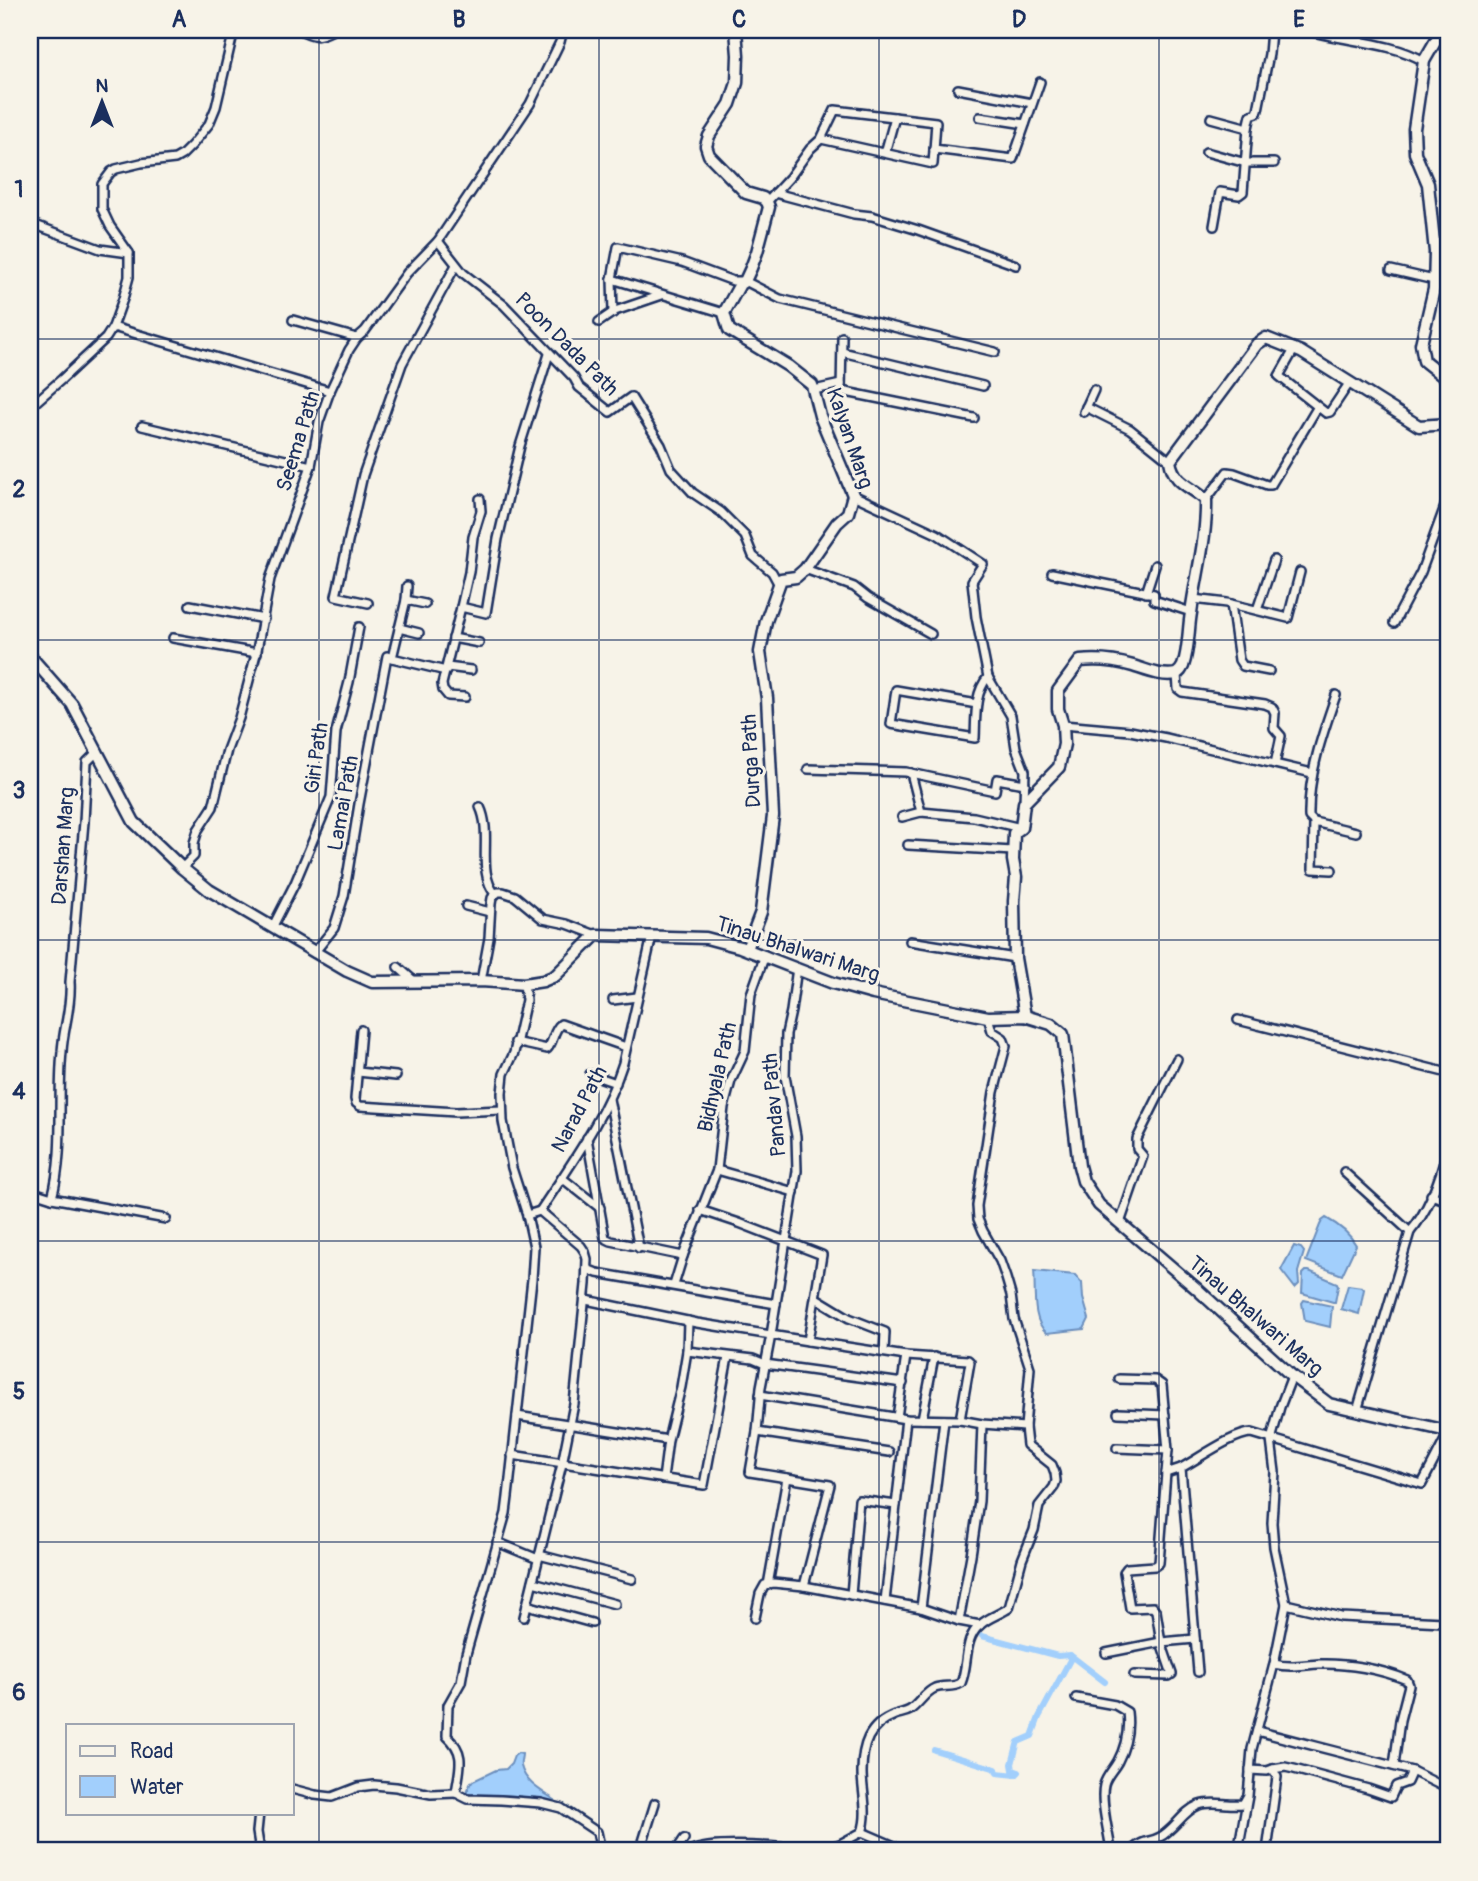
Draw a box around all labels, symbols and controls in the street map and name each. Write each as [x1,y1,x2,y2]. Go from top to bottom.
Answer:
text: A [172,5,187,34]
text: B [452,5,466,34]
text: C [732,5,746,34]
text: D [1012,5,1026,34]
text: E [1293,5,1305,34]
north arrow [66,66,136,136]
text: N [96,74,109,98]
text: 1 [15,175,24,204]
street label: Poon Dada Path [509,287,624,402]
street label: Kalyan Marg [820,384,879,492]
street label: Seema Path [270,388,327,495]
text: 2 [13,475,26,504]
street label: Durga Path [736,713,767,809]
street label: Giri Path [298,721,335,795]
street label: Lamai Path [322,753,365,853]
text: 3 [13,776,25,805]
street label: Darshan Marg [46,786,81,906]
street label: Tinau Bhalwari Marg [712,910,883,989]
street label: Bidhyala Path [692,1020,743,1135]
street label: Pandav Path [757,1052,792,1158]
street label: Narad Path [545,1061,613,1157]
text: 4 [12,1077,26,1106]
street label: Tinau Bhalwari Marg [1182,1250,1329,1383]
text: 5 [13,1377,25,1406]
text: 6 [12,1678,26,1707]
legend [66,1724,294,1814]
text: Road [130,1738,174,1765]
text: Water [130,1774,184,1801]

